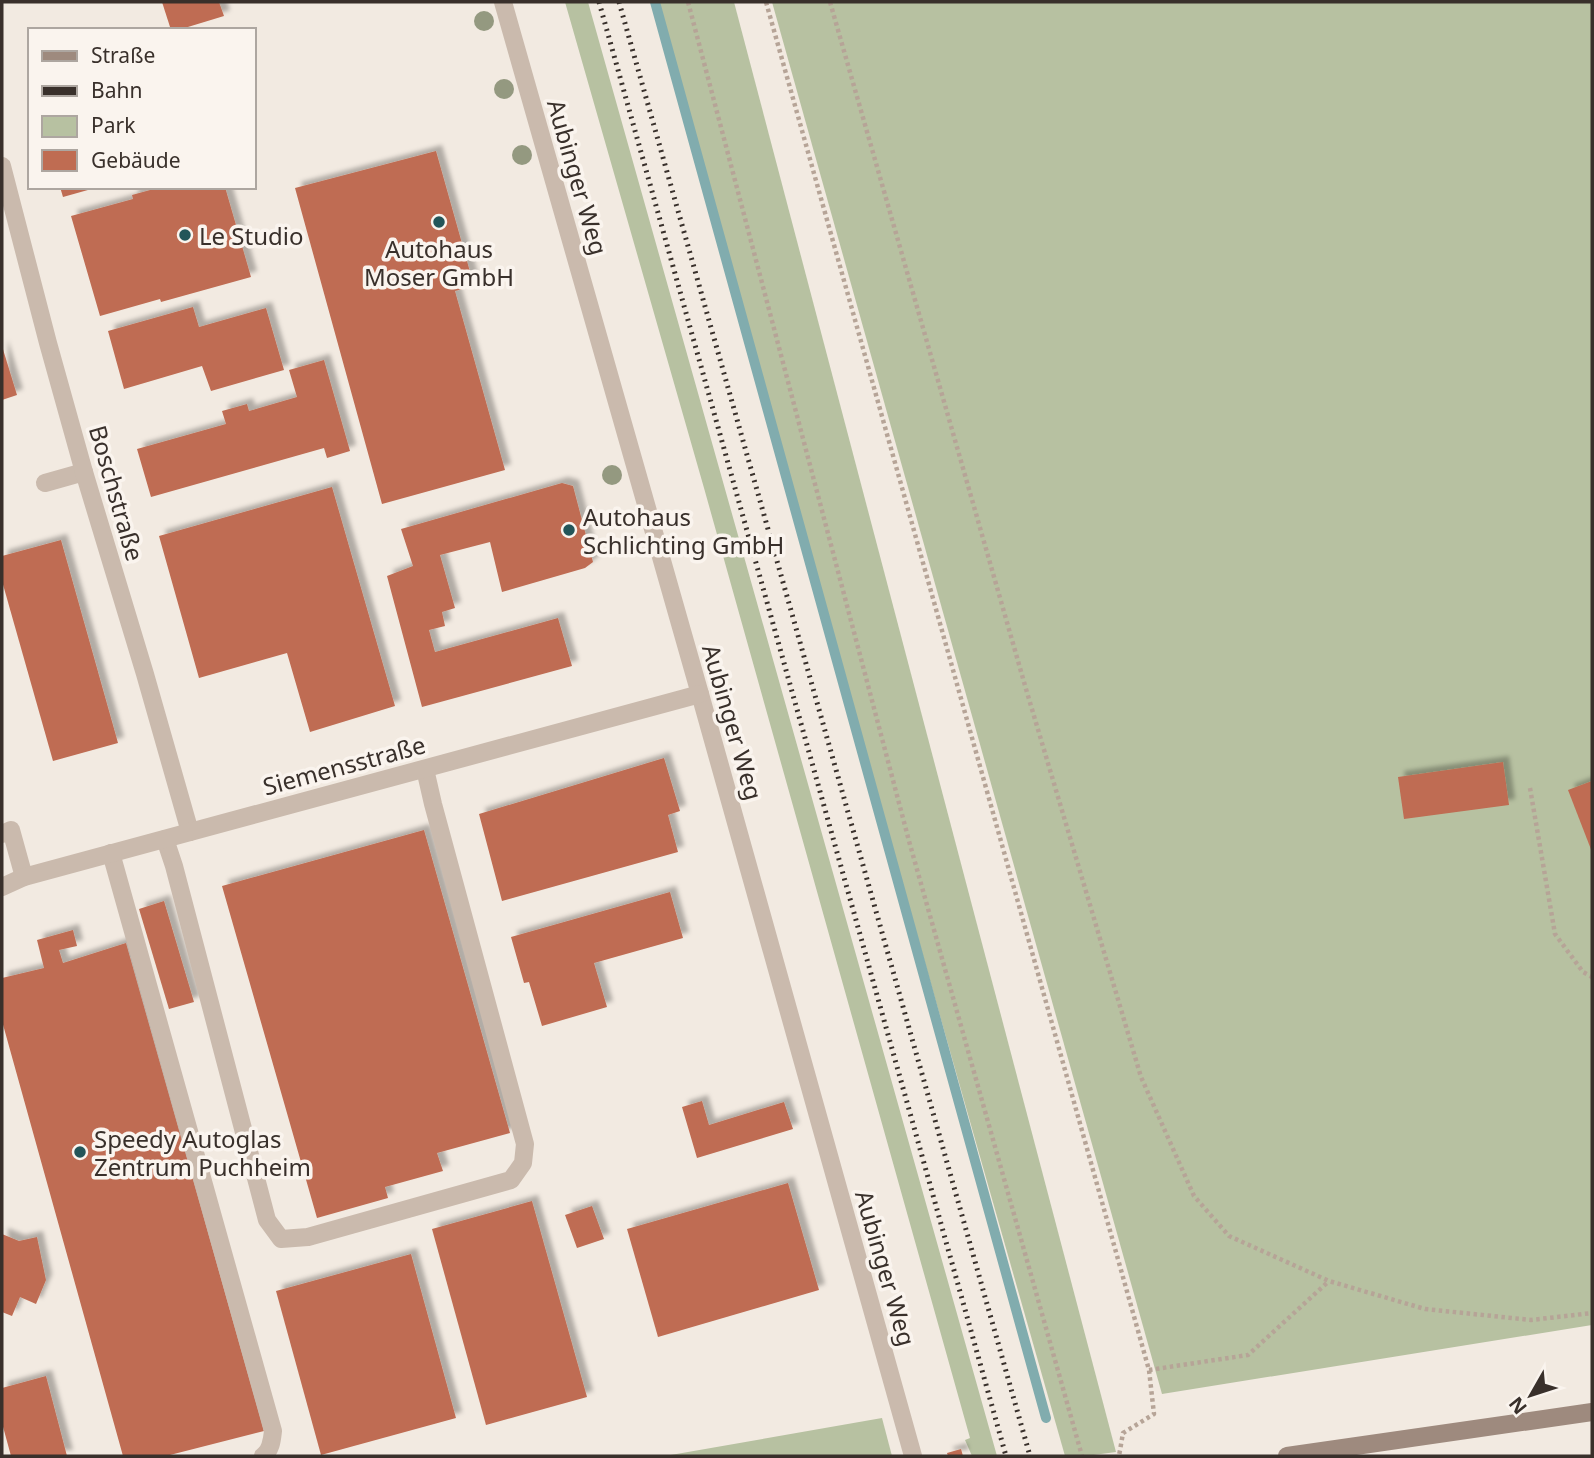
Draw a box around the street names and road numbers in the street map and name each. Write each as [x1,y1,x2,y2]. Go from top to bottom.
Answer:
street label: Aubinger Weg [540,95,616,259]
street label: Boschstraße [82,421,152,565]
street label: Aubinger Weg [695,640,771,804]
street label: Siemensstraße [259,727,429,803]
street label: Aubinger Weg [848,1186,924,1350]

